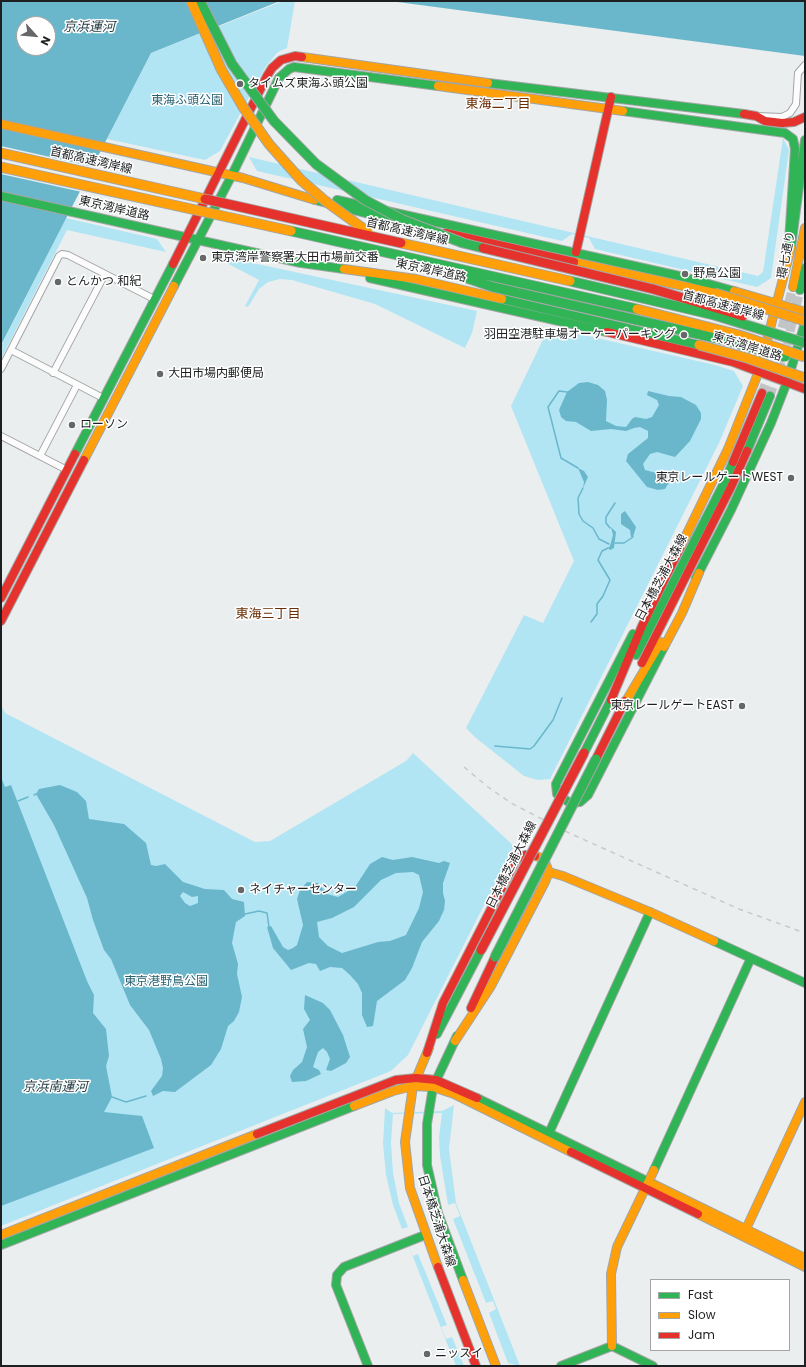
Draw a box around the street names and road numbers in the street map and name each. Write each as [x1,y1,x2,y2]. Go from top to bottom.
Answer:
street label: 首都高速湾岸線 [48,145,134,177]
street label: 東京湾岸道路 [77,194,151,224]
street label: 首都高速湾岸線 [364,216,450,248]
street label: 環七通り [775,230,799,280]
street label: 東京湾岸道路 [394,256,468,286]
street label: 首都高速湾岸線 [681,288,765,324]
street label: 東京湾岸道路 [710,330,784,364]
street label: 日本橋芝浦大森線 [633,532,691,624]
street label: 日本橋芝浦大森線 [484,819,540,911]
street label: 日本橋芝浦大森線 [414,1173,458,1269]

